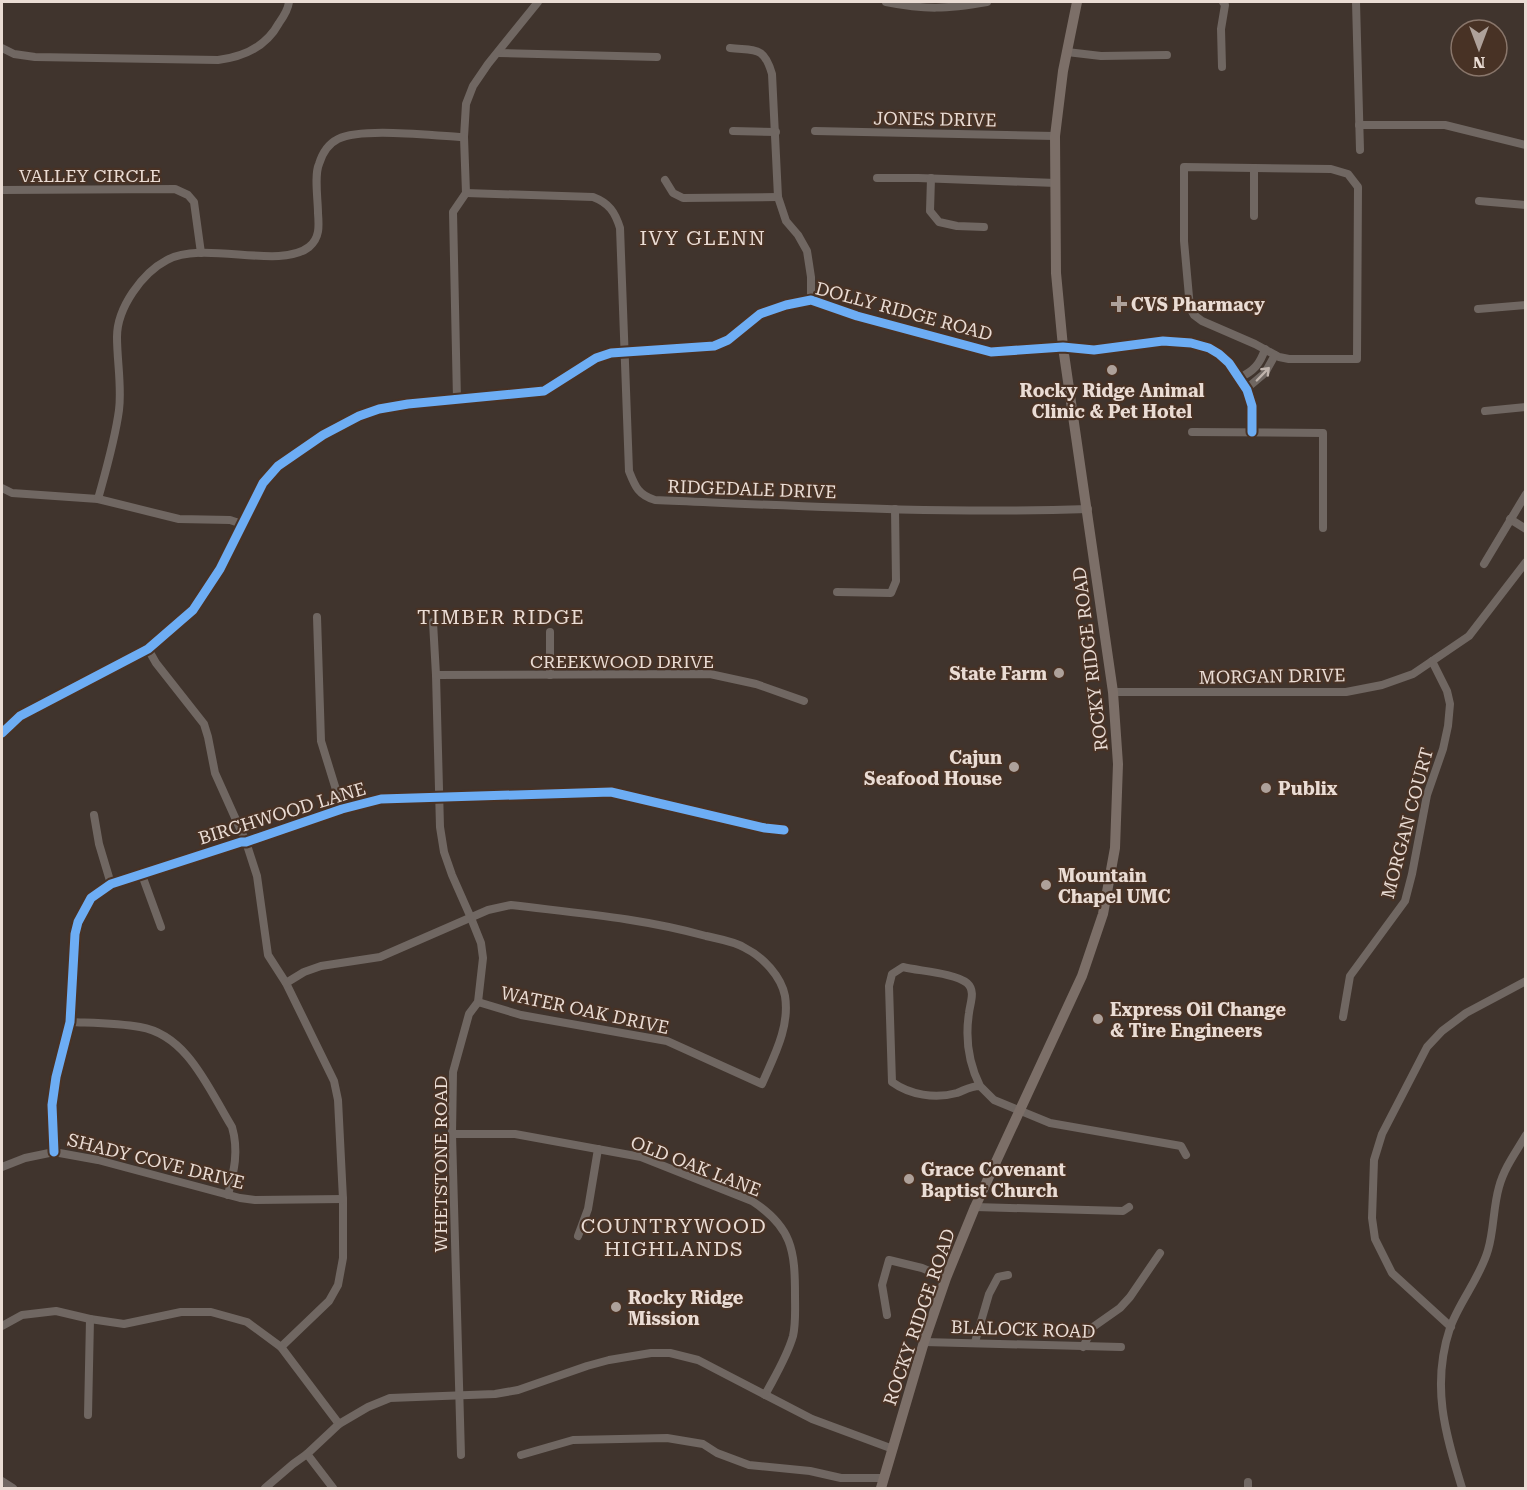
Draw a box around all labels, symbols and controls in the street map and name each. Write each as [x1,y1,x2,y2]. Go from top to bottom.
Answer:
north arrow [1449,18,1509,78]
text: N [1473,53,1485,72]
street label: JONES DRIVE [873,107,997,131]
street label: VALLEY CIRCLE [19,165,161,186]
district label: IVY GLENN [640,226,766,250]
street label: DOLLY RIDGE ROAD [813,277,995,345]
place label: CVS Pharmacy [1131,294,1265,315]
marker: CVS Pharmacy [1112,297,1126,311]
marker: Rocky Ridge Animal Clinic & Pet Hotel [1105,363,1119,377]
one-way arrow [1255,366,1270,381]
place label: Rocky Ridge Animal Clinic & Pet Hotel [1020,380,1205,422]
street label: RIDGEDALE DRIVE [667,476,837,502]
street label: ROCKY RIDGE ROAD [1068,566,1112,752]
district label: TIMBER RIDGE [417,605,585,629]
street label: CREEKWOOD DRIVE [530,651,714,672]
place label: State Farm [949,663,1048,684]
street label: MORGAN DRIVE [1198,664,1346,688]
marker: State Farm [1052,666,1066,680]
street label: MORGAN COURT [1377,745,1437,901]
place label: Cajun Seafood House [864,747,1002,789]
marker: Cajun Seafood House [1007,760,1021,774]
street label: BIRCHWOOD LANE [196,778,368,848]
place label: Publix [1278,778,1338,799]
marker: Publix [1259,781,1273,795]
place label: Mountain Chapel UMC [1058,865,1171,907]
marker: Mountain Chapel UMC [1039,878,1053,892]
street label: WATER OAK DRIVE [499,982,671,1038]
place label: Express Oil Change & Tire Engineers [1110,999,1286,1041]
marker: Express Oil Change & Tire Engineers [1091,1012,1105,1026]
street label: WHETSTONE ROAD [430,1076,451,1252]
street label: SHADY COVE DRIVE [65,1129,247,1193]
street label: OLD OAK LANE [628,1132,764,1200]
place label: Grace Covenant Baptist Church [921,1159,1066,1201]
marker: Grace Covenant Baptist Church [902,1172,916,1186]
district label: COUNTRYWOOD HIGHLANDS [581,1214,767,1261]
street label: ROCKY RIDGE ROAD [879,1226,959,1408]
place label: Rocky Ridge Mission [628,1287,744,1329]
marker: Rocky Ridge Mission [609,1300,623,1314]
street label: BLALOCK ROAD [950,1316,1096,1342]

